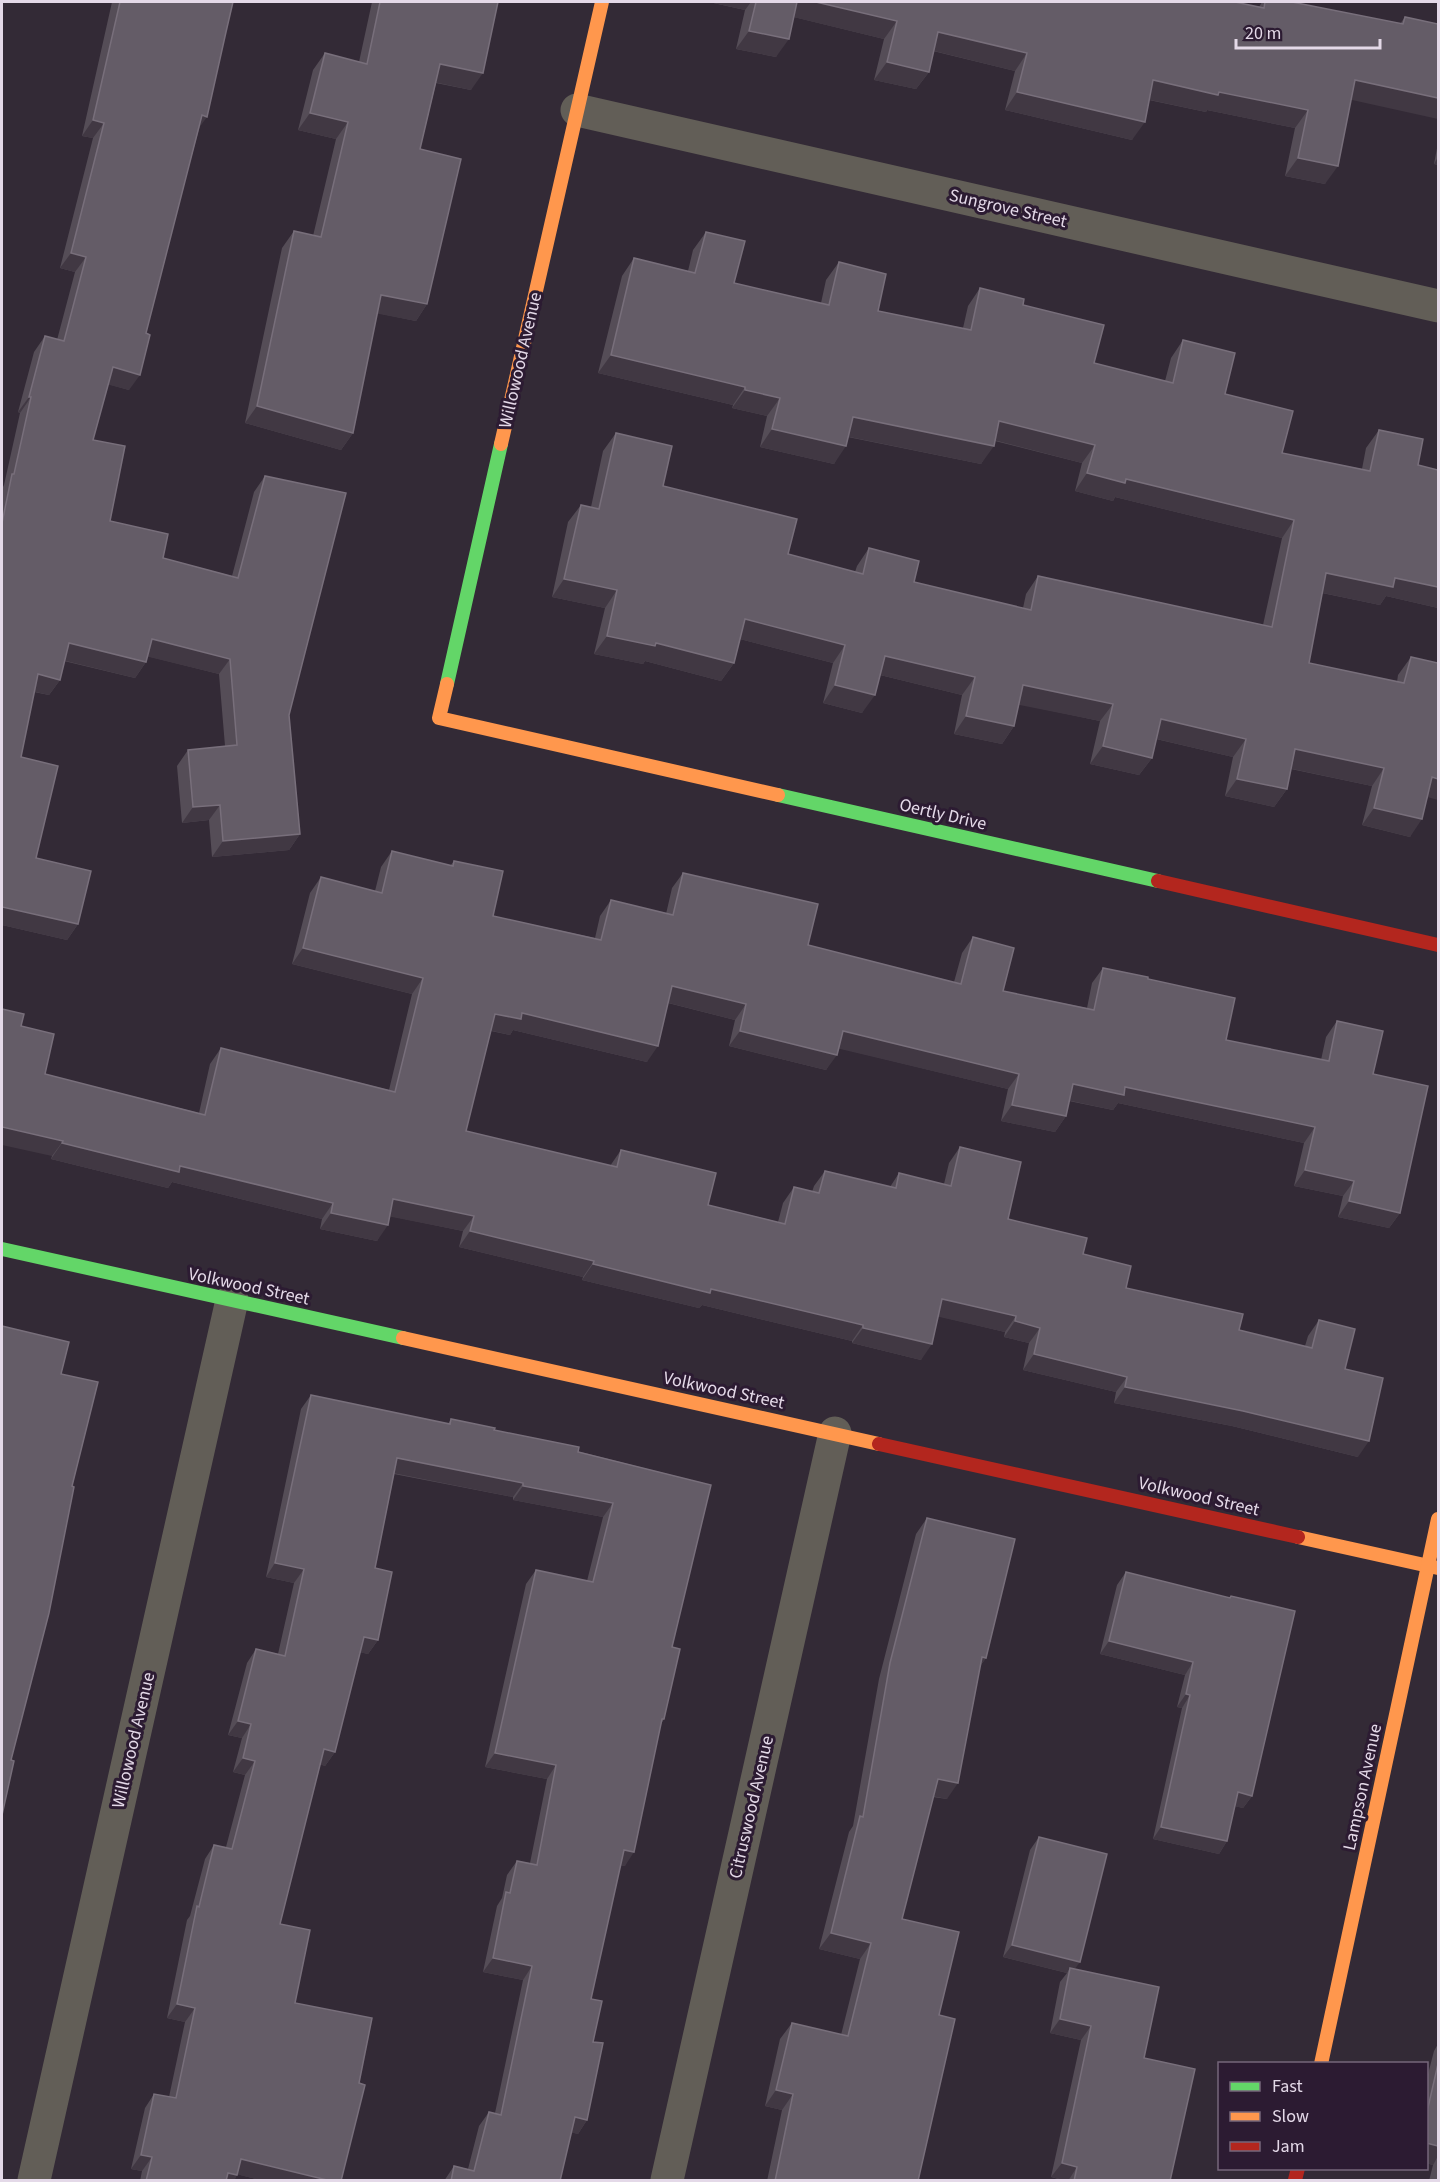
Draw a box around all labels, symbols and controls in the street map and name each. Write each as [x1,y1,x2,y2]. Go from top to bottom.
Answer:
scale bar [1236,12,1380,50]
text: 20 m [1245,21,1281,46]
street label: Sungrove Street [947,183,1069,234]
street label: Willowood Avenue [493,290,548,431]
street label: Oertly Drive [897,792,989,837]
street label: Volkwood Street [186,1261,312,1312]
street label: Volkwood Street [661,1365,787,1416]
street label: Volkwood Street [1136,1470,1262,1523]
street label: Willowood Avenue [106,1670,161,1811]
street label: Lampson Avenue [1337,1721,1388,1853]
street label: Citruswood Avenue [723,1733,780,1881]
legend [1218,2062,1428,2170]
text: Fast [1272,2074,1303,2099]
text: Slow [1272,2104,1309,2129]
text: Jam [1272,2134,1305,2159]

